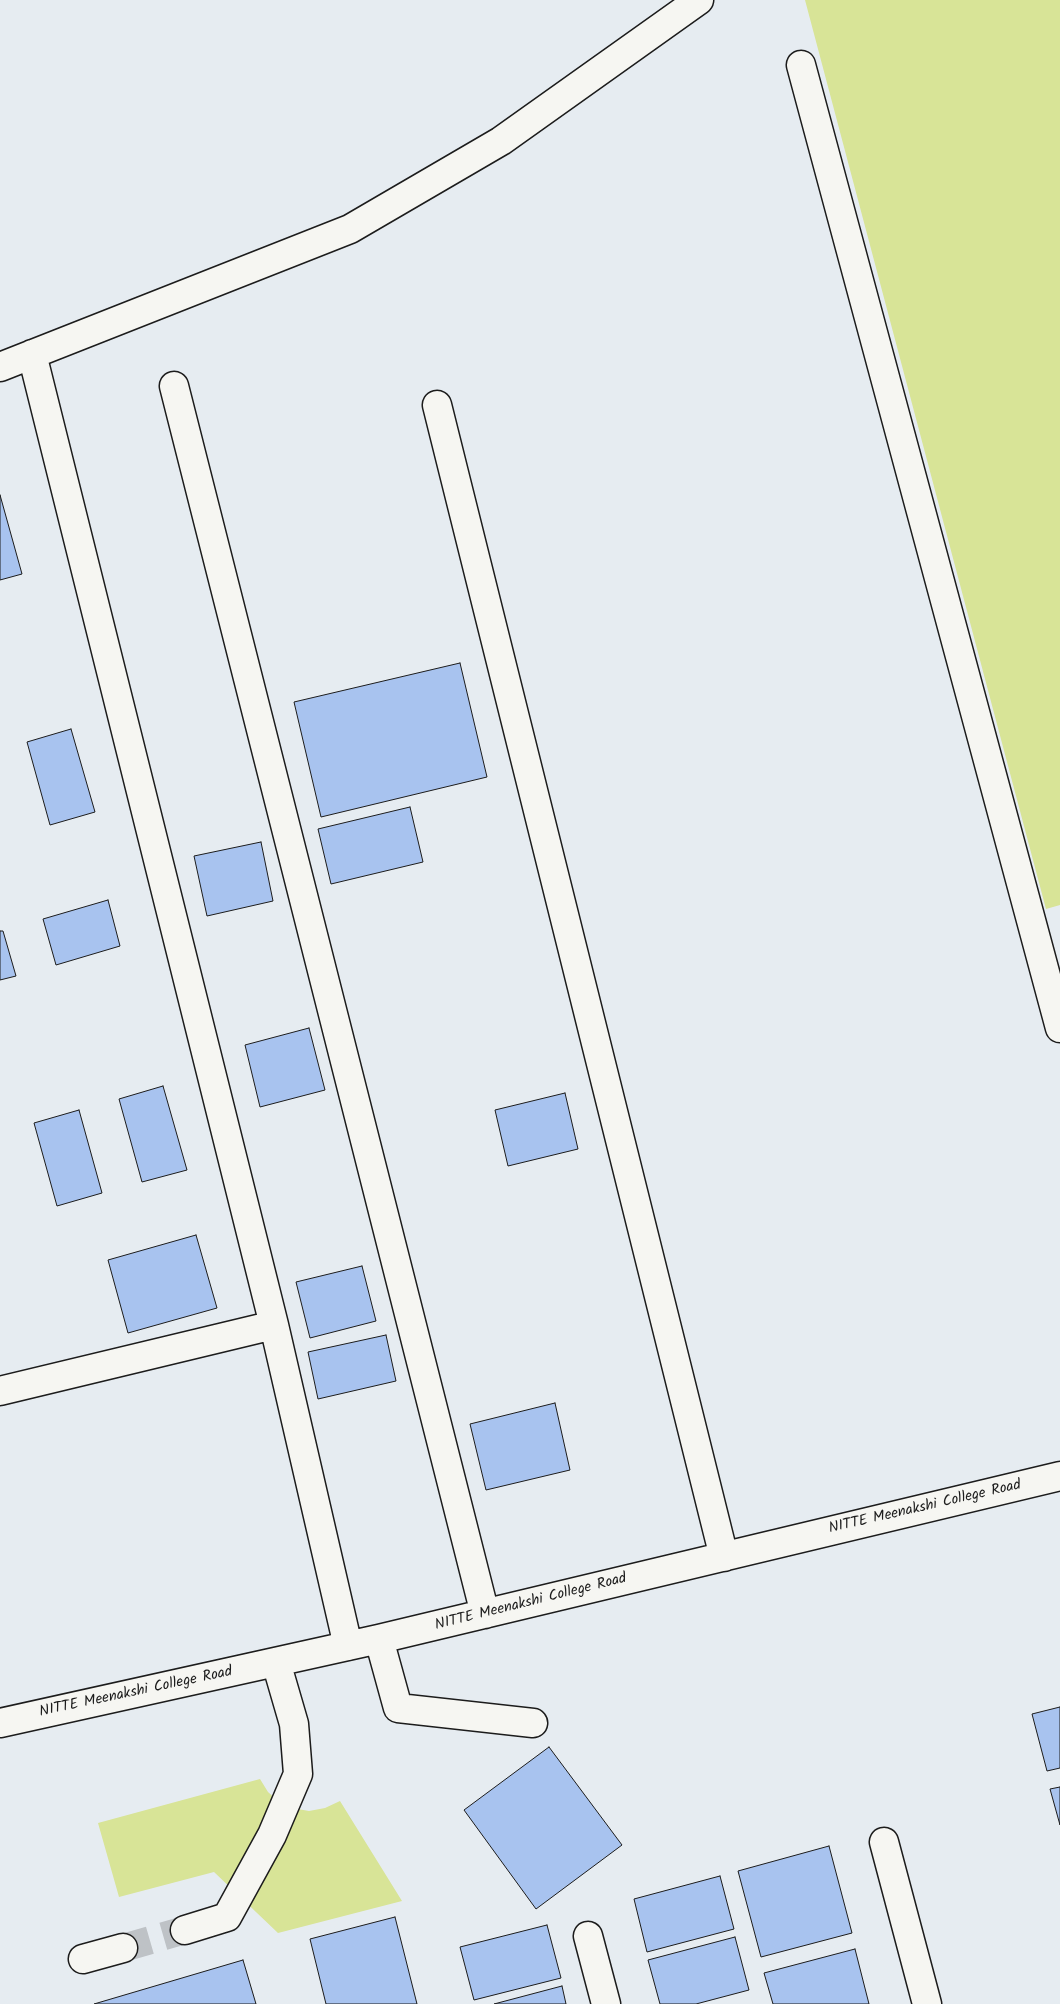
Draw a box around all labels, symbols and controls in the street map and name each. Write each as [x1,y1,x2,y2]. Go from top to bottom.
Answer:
street label: NITTE Meenakshi College Road [827,1477,1023,1539]
street label: NITTE Meenakshi College Road [433,1570,629,1636]
street label: NITTE Meenakshi College Road [38,1664,234,1722]

